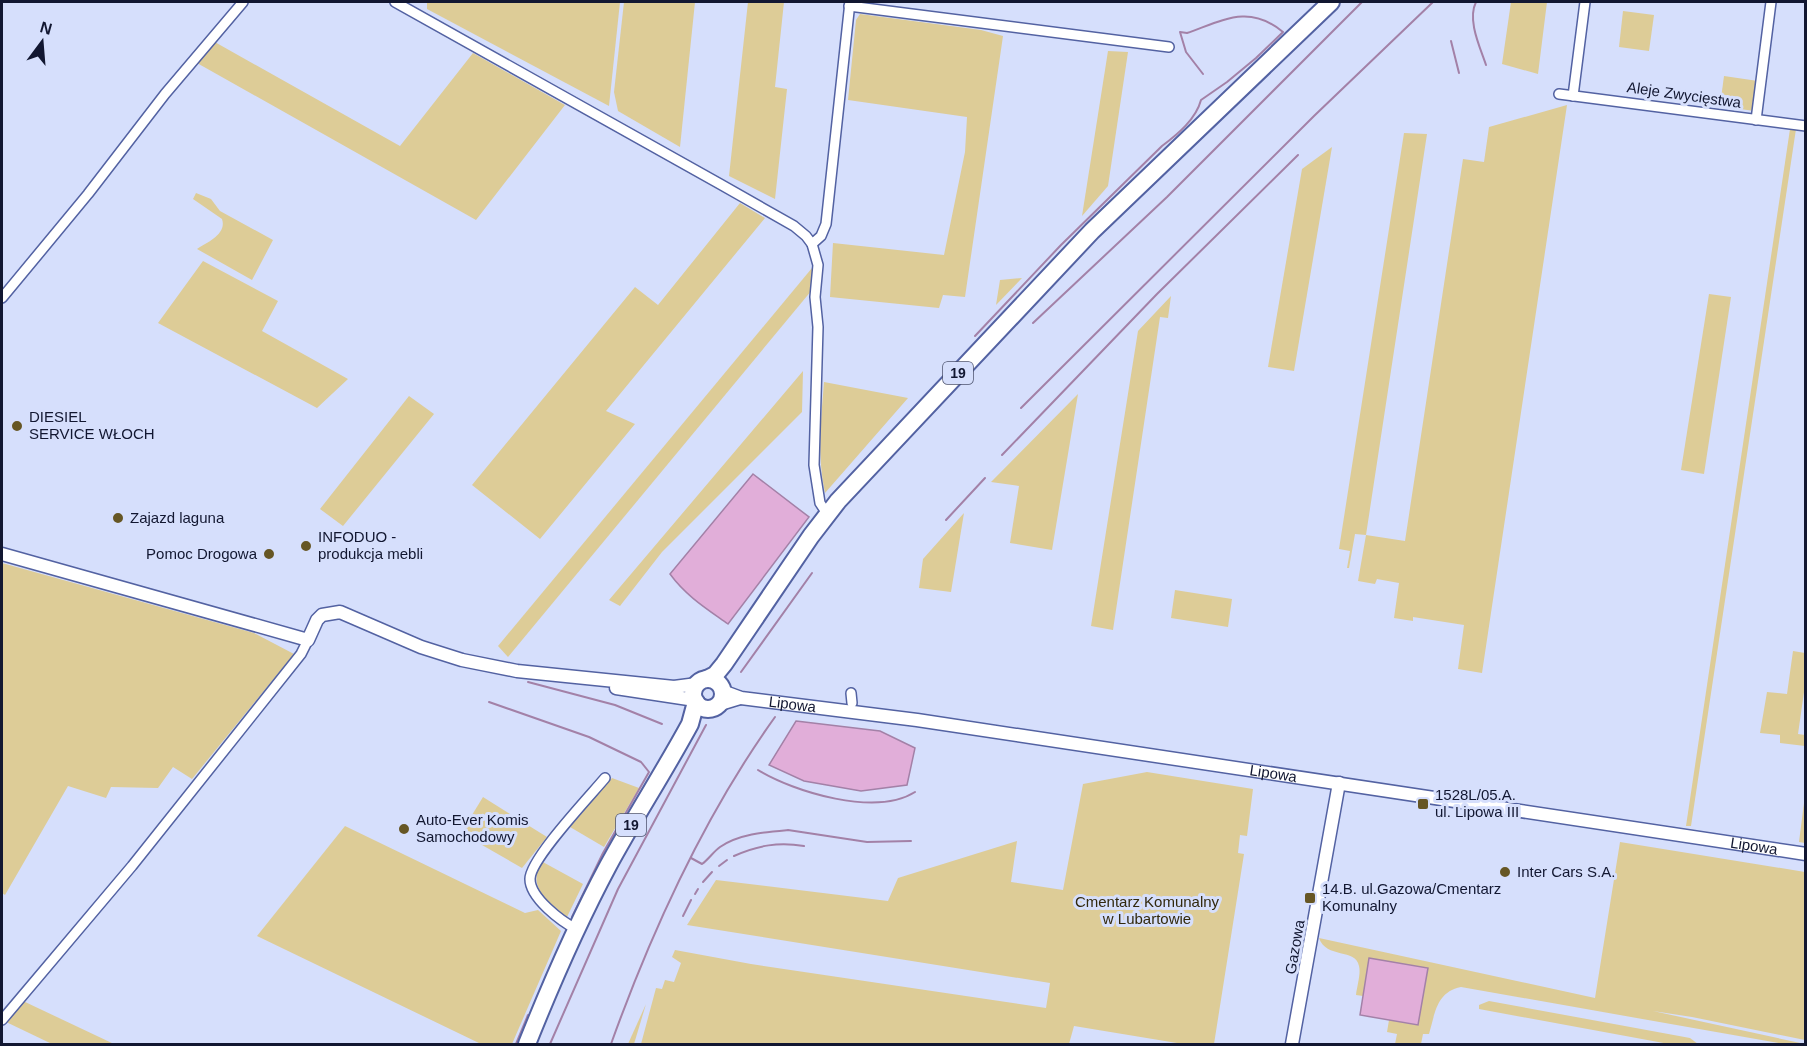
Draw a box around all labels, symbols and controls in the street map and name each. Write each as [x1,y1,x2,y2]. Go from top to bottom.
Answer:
north arrow [12,12,72,72]
text: N [38,18,54,38]
street label: Aleje Zwycięstwa [1626,78,1743,111]
road number: 19 [943,362,973,384]
place label: DIESIEL SERVICE WŁOCH [29,408,155,442]
marker: DIESIEL SERVICE WŁOCH [10,419,24,433]
place label: Zajazd laguna [130,509,225,526]
marker: Zajazd laguna [111,511,125,525]
place label: INFODUO - produkcja mebli [318,528,423,562]
marker: INFODUO - produkcja mebli [299,539,313,553]
place label: Pomoc Drogowa [146,545,258,562]
marker: Pomoc Drogowa [262,547,276,561]
street label: Lipowa [768,693,818,715]
street label: Lipowa [1249,761,1299,785]
place label: 1528L/05.A. ul. Lipowa III [1435,786,1519,820]
marker: 1528L/05.A. ul. Lipowa III [1416,797,1430,811]
place label: Auto-Ever Komis Samochodowy [416,811,529,845]
road number: 19 [616,814,646,836]
marker: Auto-Ever Komis Samochodowy [397,822,411,836]
street label: Lipowa [1729,834,1779,858]
place label: Inter Cars S.A. [1517,863,1615,880]
marker: Inter Cars S.A. [1498,865,1512,879]
place label: 14.B. ul.Gazowa/Cmentarz Komunalny [1322,880,1501,914]
marker: 14.B. ul.Gazowa/Cmentarz Komunalny [1303,891,1317,905]
park label: Cmentarz Komunalny w Lubartowie [1075,893,1220,927]
street label: Gazowa [1281,918,1308,975]

